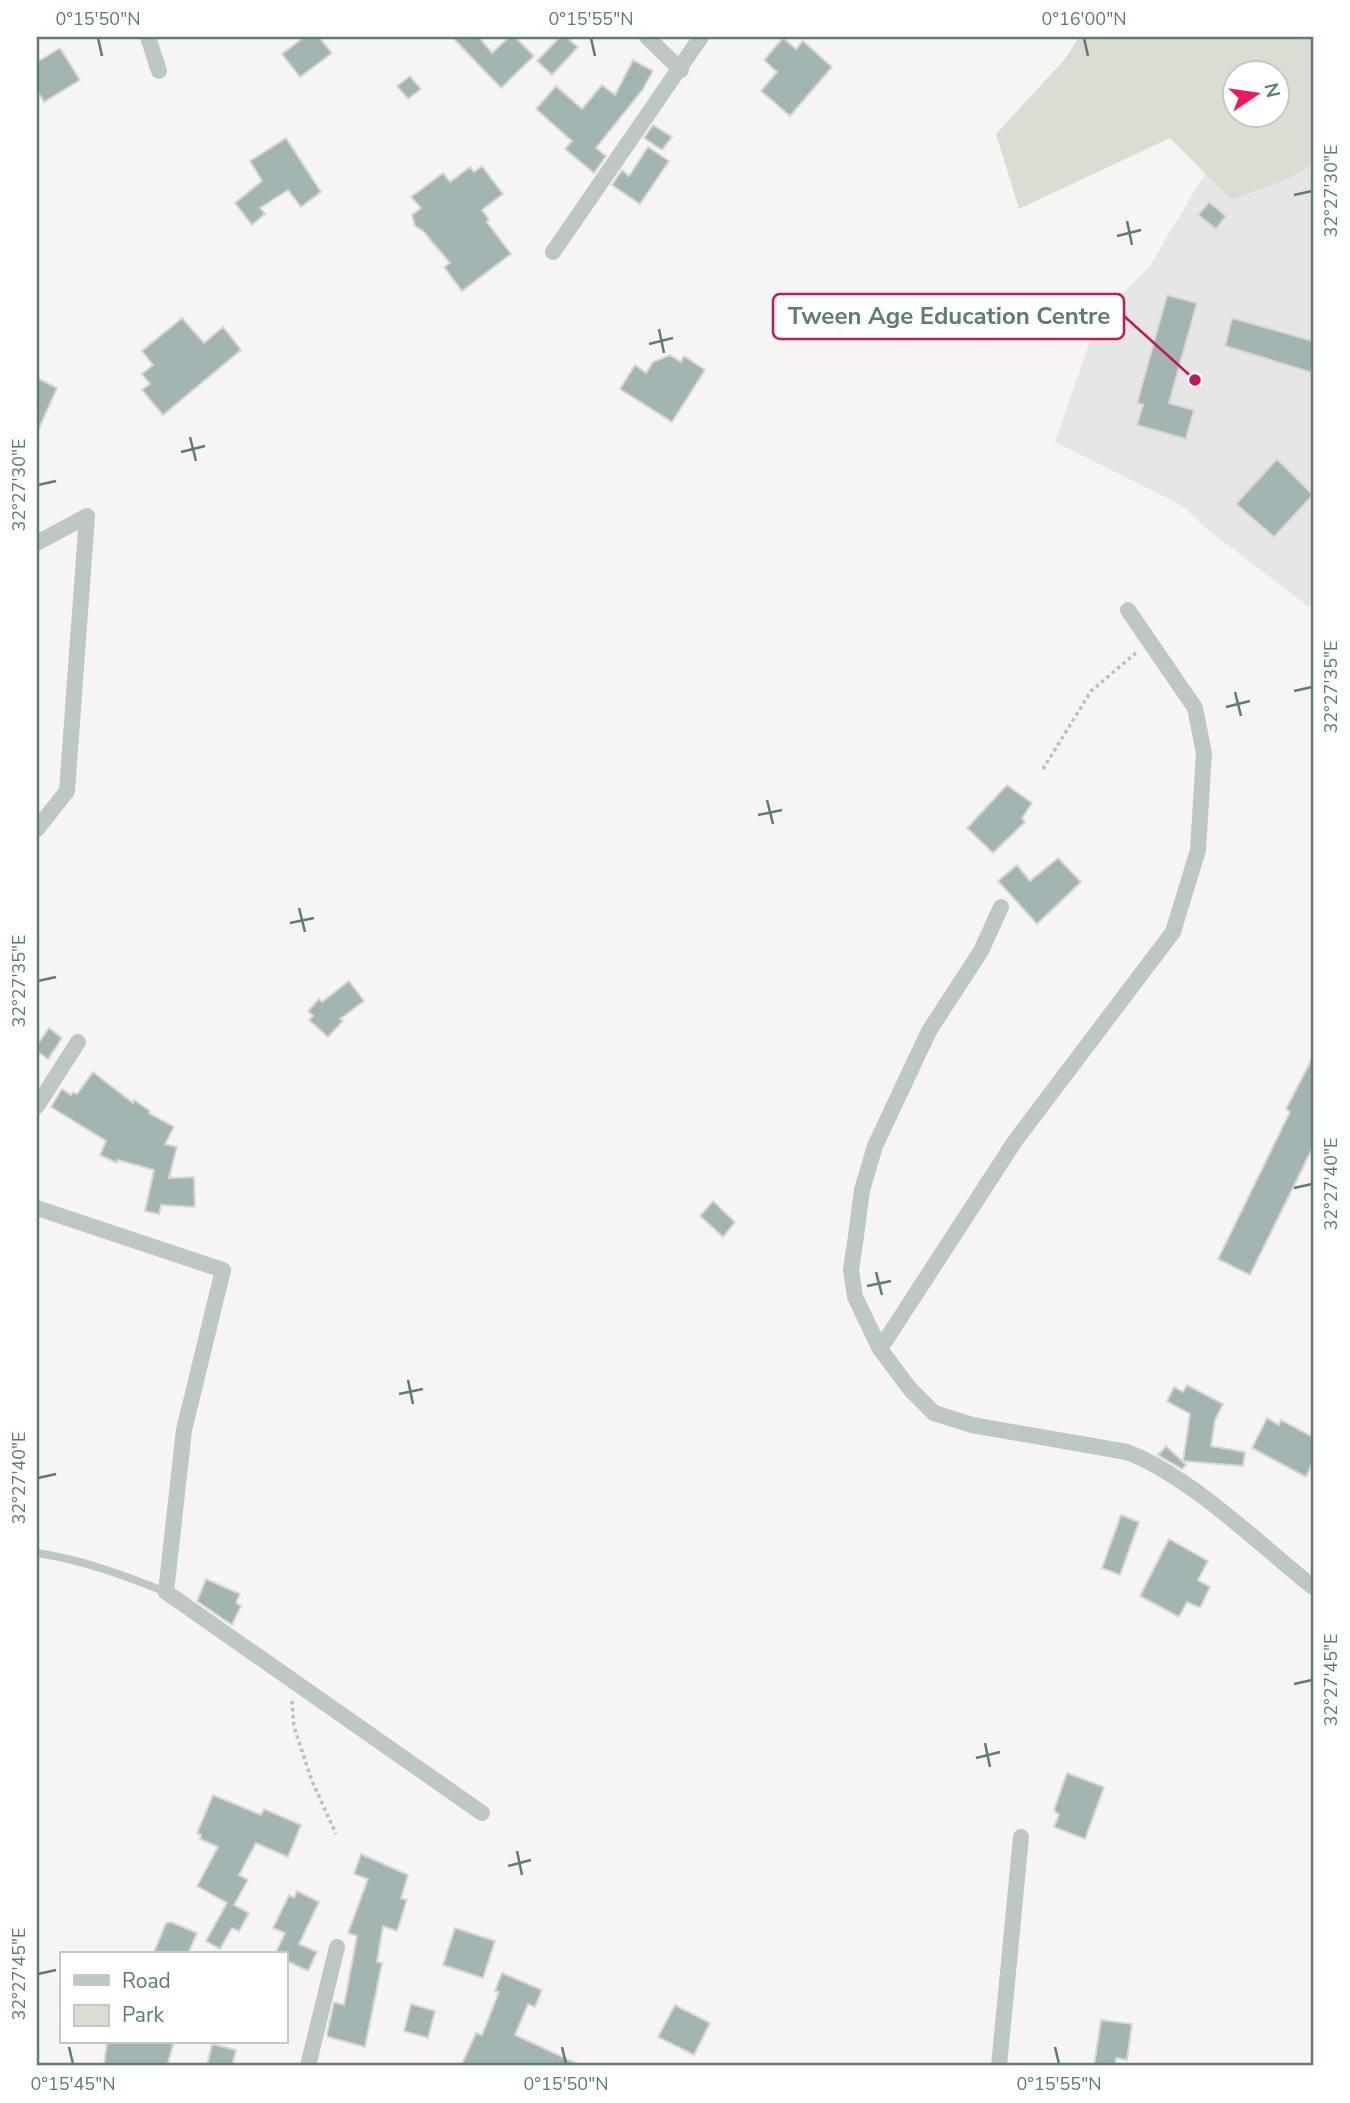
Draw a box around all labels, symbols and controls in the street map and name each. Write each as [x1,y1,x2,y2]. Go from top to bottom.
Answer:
text: 0°15'50"N [55,7,141,31]
text: 0°15'55"N [548,7,634,31]
text: 0°16'00"N [1041,7,1127,31]
north arrow [1220,60,1290,130]
text: N [1257,81,1286,100]
text: 32°27'30"E [1319,145,1343,238]
callout: Tween Age Education Centre [773,294,1124,339]
text: Tween Age Education Centre [788,300,1110,332]
text: 32°27'30"E [7,439,31,532]
text: 32°27'35"E [1319,641,1343,734]
text: 32°27'35"E [7,935,31,1028]
text: 32°27'40"E [1319,1138,1343,1231]
text: 32°27'40"E [7,1432,31,1525]
text: 32°27'45"E [1319,1634,1343,1727]
text: 32°27'45"E [7,1928,31,2021]
legend [60,1952,287,2044]
text: Road [122,1967,171,1995]
text: Park [122,2001,164,2029]
text: 0°15'45"N [30,2072,116,2096]
text: 0°15'50"N [523,2072,609,2096]
text: 0°15'55"N [1016,2072,1102,2096]

